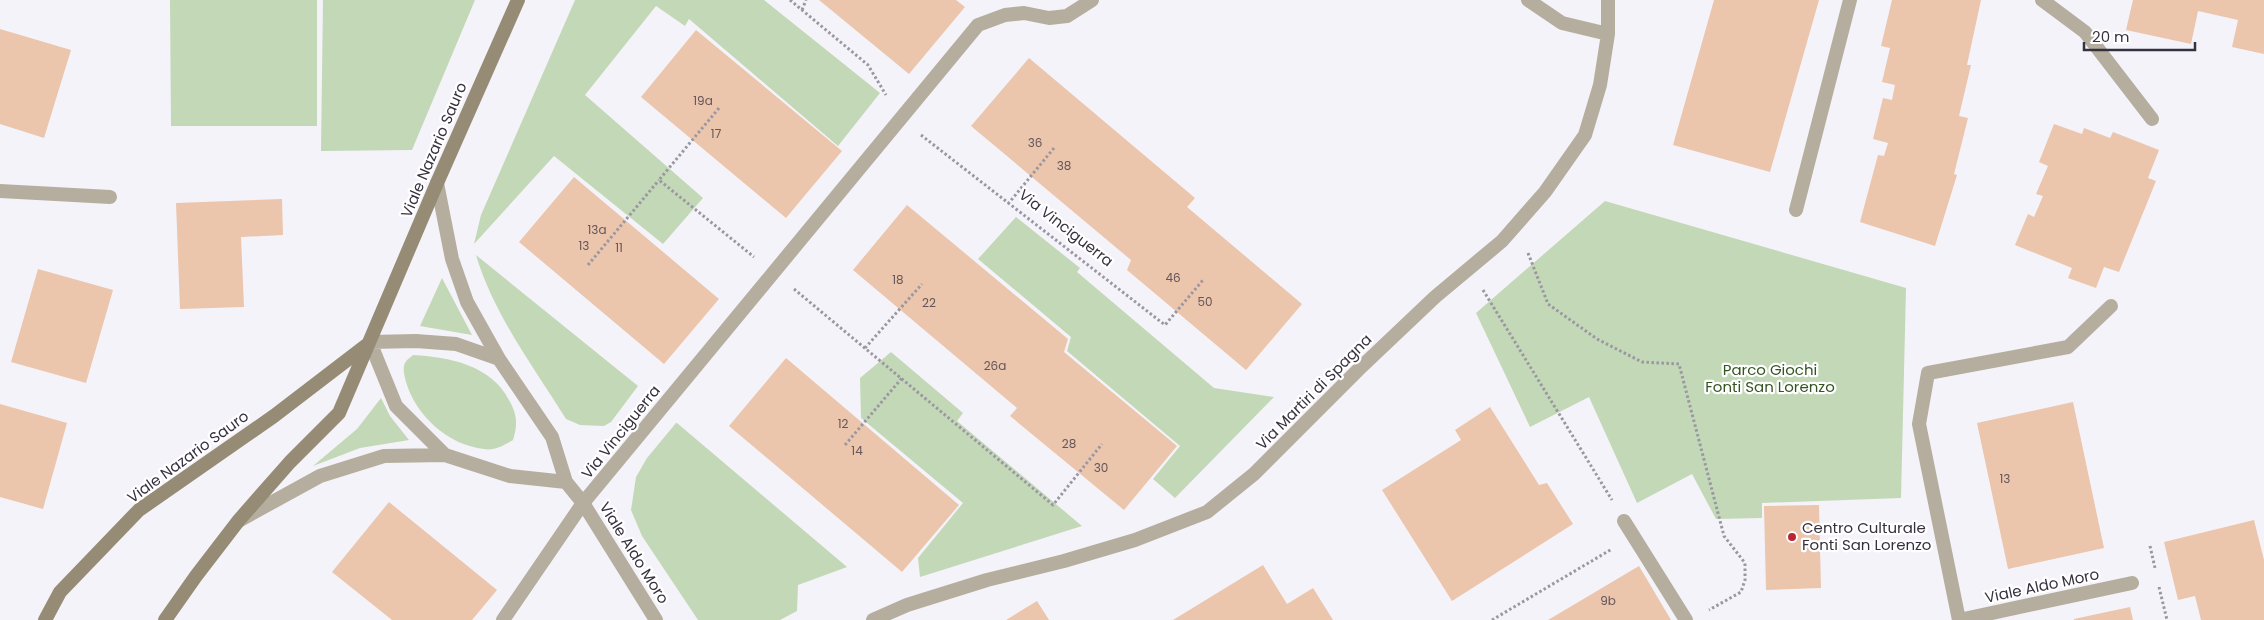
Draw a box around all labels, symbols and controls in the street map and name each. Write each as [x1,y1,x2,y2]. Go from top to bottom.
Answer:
scale bar [2084,20,2195,52]
text: 20 m [2092,26,2130,47]
street label: Viale Nazario Sauro [395,79,472,221]
house number: 19a [693,92,713,109]
house number: 17 [711,125,722,142]
house number: 36 [1028,134,1042,151]
house number: 38 [1057,157,1071,174]
street label: Via Vinciguerra [1015,184,1118,271]
house number: 13a [587,221,607,238]
house number: 13 [579,237,589,254]
house number: 11 [615,239,623,256]
house number: 46 [1165,269,1181,286]
house number: 18 [892,271,904,288]
house number: 50 [1197,293,1213,310]
house number: 22 [922,294,936,311]
street label: Via Martiri di Spagna [1251,329,1376,454]
house number: 26a [984,357,1006,374]
park label: Parco Giochi Fonti San Lorenzo [1705,359,1835,397]
street label: Via Vinciguerra [576,381,665,483]
street label: Viale Nazario Sauro [123,405,253,508]
house number: 12 [838,415,848,432]
house number: 28 [1062,435,1076,452]
house number: 14 [851,442,863,459]
house number: 30 [1094,459,1108,476]
house number: 13 [2000,470,2010,487]
street label: Viale Aldo Moro [595,498,674,608]
place label: Centro Culturale Fonti San Lorenzo [1802,517,1931,555]
marker: Centro Culturale Fonti San Lorenzo [1786,531,1798,543]
street label: Viale Aldo Moro [1983,563,2101,608]
house number: 9b [1600,592,1616,609]

